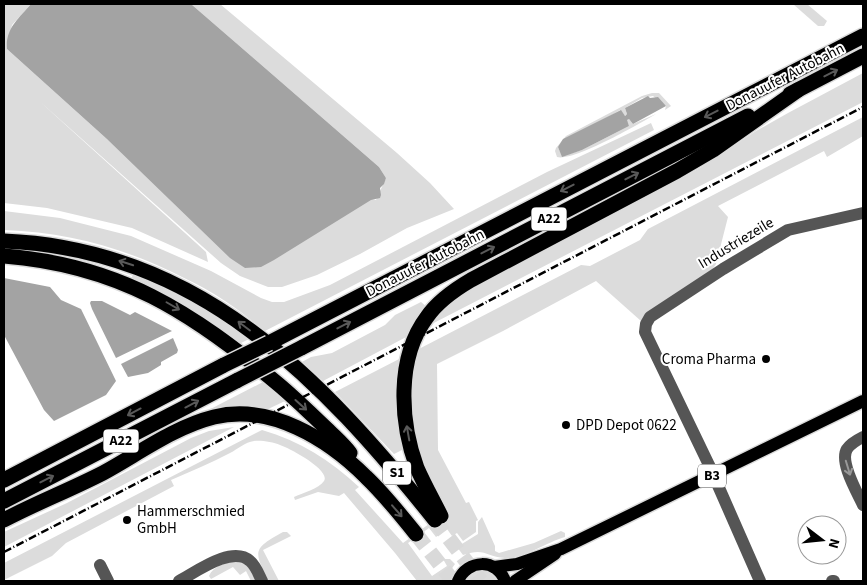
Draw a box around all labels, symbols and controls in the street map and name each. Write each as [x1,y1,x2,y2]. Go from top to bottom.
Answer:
street label: Donauufer Autobahn [722,38,848,116]
one-way arrow [823,68,838,78]
one-way arrow [704,110,719,119]
one-way arrow [625,171,640,181]
one-way arrow [559,183,574,193]
road number: A22 [532,208,566,230]
street label: Industriezeile [694,212,778,274]
street label: Donauufer Autobahn [362,224,488,302]
one-way arrow [480,245,495,254]
one-way arrow [119,258,134,267]
one-way arrow [165,302,179,312]
one-way arrow [336,320,351,329]
one-way arrow [237,321,251,331]
place label: Croma Pharma [662,349,756,370]
marker: Croma Pharma [760,353,772,365]
one-way arrow [184,399,199,409]
one-way arrow [295,399,308,411]
one-way arrow [127,407,142,417]
place label: DPD Depot 0622 [576,415,677,436]
marker: DPD Depot 0622 [560,419,572,431]
one-way arrow [403,425,413,441]
road number: A22 [104,430,138,452]
one-way arrow [843,460,853,476]
road number: S1 [383,462,411,484]
road number: B3 [698,464,726,488]
one-way arrow [39,474,54,483]
place label: Hammerschmied GmbH [137,501,245,539]
one-way arrow [392,505,403,518]
marker: Hammerschmied GmbH [121,514,133,526]
north arrow [797,515,847,565]
text: N [823,536,844,551]

